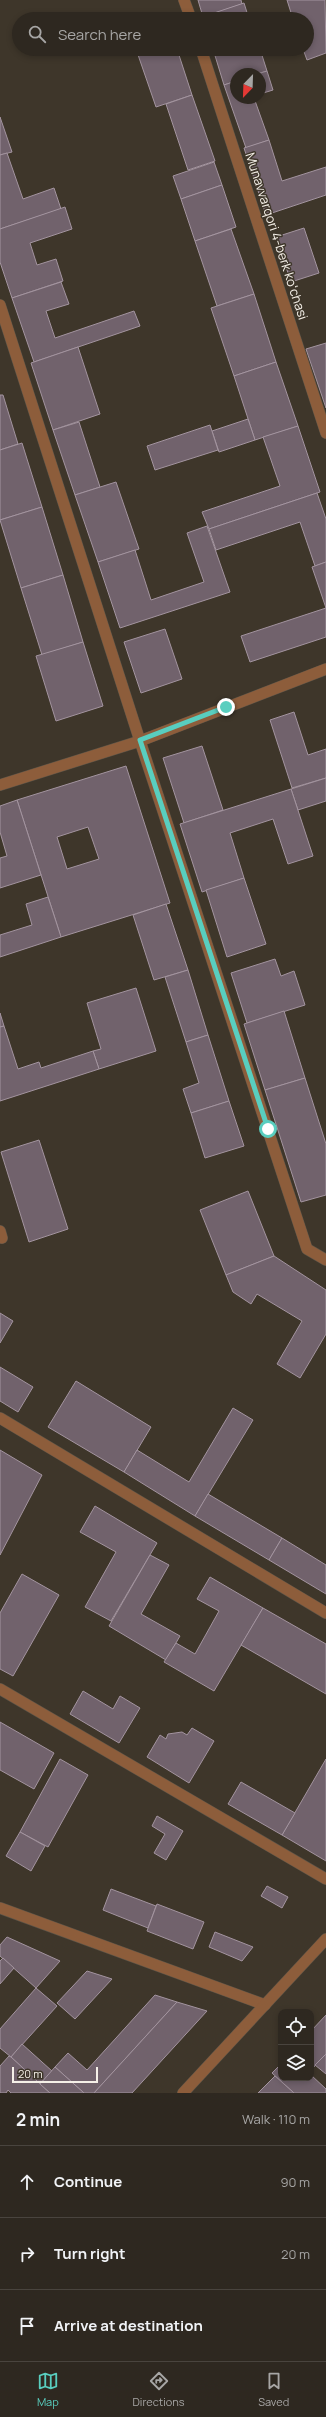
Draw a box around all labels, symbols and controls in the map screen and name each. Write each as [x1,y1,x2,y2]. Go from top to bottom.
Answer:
search box [12,12,314,56]
icon: search [26,23,48,45]
text: Search here [58,24,141,45]
north arrow [230,68,266,104]
street label: Munavvarqori 4-berk koʻchasi [241,150,313,322]
route end [217,698,235,716]
route start [259,1120,277,1138]
map controls [278,2009,314,2081]
button: locate [278,2009,314,2045]
button: layers [278,2045,314,2081]
scale bar [12,2065,98,2084]
text: 20 m [18,2066,43,2081]
text: 2 min [16,2108,60,2131]
text: Walk · 110 m [242,2110,310,2128]
icon: ahead [16,2171,38,2193]
text: Continue [54,2171,122,2192]
text: 90 m [280,2173,310,2191]
icon: right [16,2243,38,2265]
text: Turn right [54,2243,125,2264]
text: 20 m [281,2245,310,2263]
icon: arrive [16,2315,38,2337]
text: Arrive at destination [54,2315,203,2336]
tab: Map [37,2370,59,2409]
tab: Directions [132,2370,185,2409]
tab: Saved [258,2370,289,2409]

